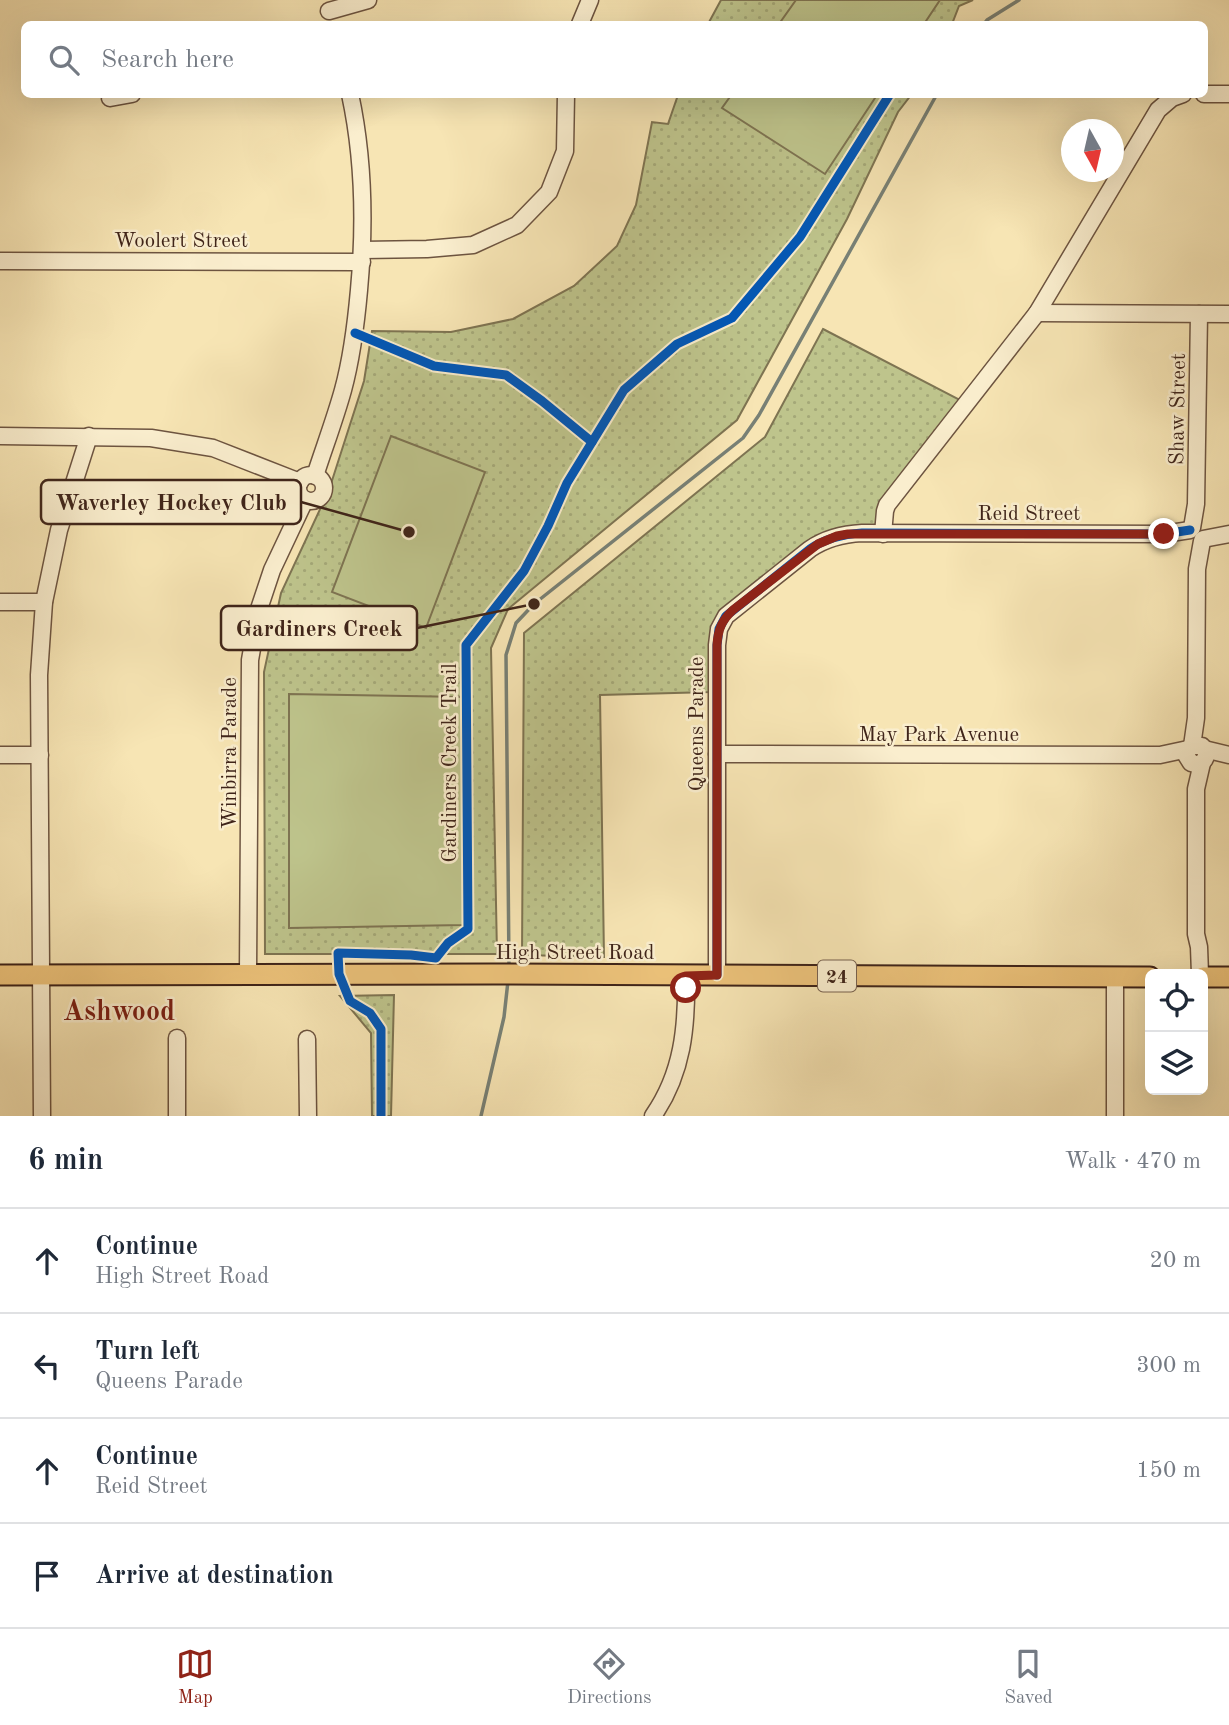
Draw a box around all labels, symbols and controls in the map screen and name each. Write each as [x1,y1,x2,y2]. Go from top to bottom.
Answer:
search box [21,21,1208,98]
icon: search [45,41,83,79]
text: Search here [101,47,234,73]
north arrow [1061,119,1124,182]
street label: Woolert Street [114,231,248,252]
street label: Shaw Street [1167,353,1190,465]
callout: Waverley Hockey Club [41,480,301,524]
text: Waverley Hockey Club [55,492,287,515]
street label: Reid Street [978,504,1080,525]
route end [1148,518,1179,549]
callout: Gardiners Creek [221,606,417,650]
text: Gardiners Creek [235,618,403,641]
street label: Queens Parade [687,657,708,791]
street label: Gardiners Creek Trail [440,663,461,863]
street label: Winbirra Parade [220,677,241,829]
street label: May Park Avenue [859,725,1019,746]
street label: High Street Road [495,943,655,964]
road number: 24 [818,960,856,992]
map controls [1145,969,1208,1095]
button: locate [1145,969,1208,1032]
route start [670,972,701,1003]
district label: Ashwood [63,999,175,1027]
button: layers [1145,1032,1208,1095]
text: 6 min [28,1146,103,1176]
text: Walk · 470 m [1065,1150,1201,1173]
text: Continue [95,1234,198,1260]
icon: ahead [28,1242,66,1280]
text: 20 m [1150,1249,1201,1272]
text: High Street Road [95,1265,269,1288]
text: Turn left [95,1339,200,1365]
icon: left [28,1347,66,1385]
text: 300 m [1136,1354,1201,1377]
text: Queens Parade [95,1370,243,1393]
text: Continue [95,1444,198,1470]
icon: ahead [28,1452,66,1490]
text: 150 m [1136,1459,1201,1482]
text: Reid Street [95,1475,208,1498]
icon: arrive [28,1557,66,1595]
text: Arrive at destination [95,1563,334,1589]
tab: Map [176,1645,214,1710]
tab: Directions [567,1645,652,1710]
tab: Saved [1004,1645,1053,1710]

